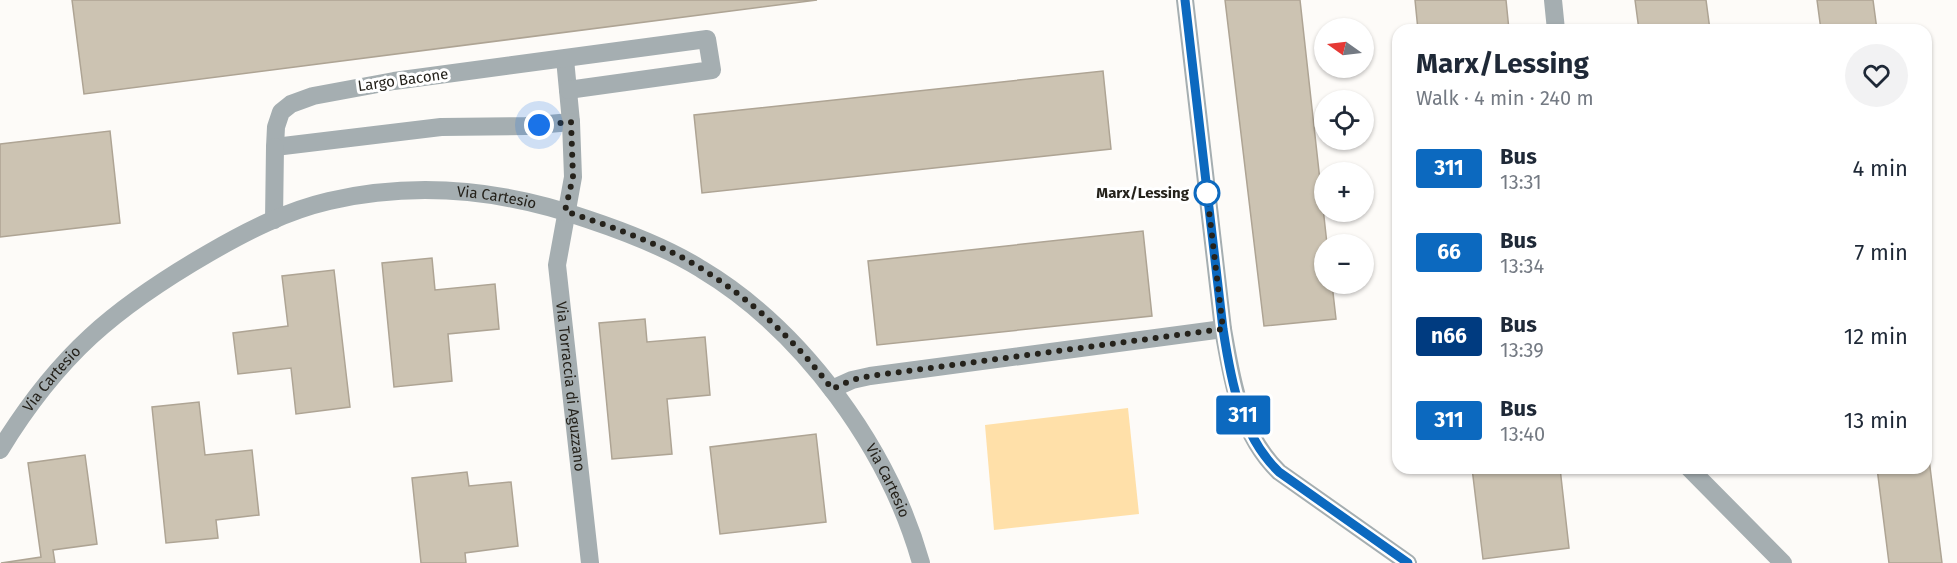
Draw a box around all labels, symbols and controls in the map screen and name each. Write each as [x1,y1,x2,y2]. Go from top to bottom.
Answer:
north arrow [1314,18,1374,78]
map controls [1314,18,1374,294]
button: heart [1845,44,1908,107]
text: Marx/Lessing [1416,47,1589,80]
street label: Largo Bacone [357,65,449,95]
text: Walk · 4 min · 240 m [1416,86,1594,110]
button: locate [1314,90,1374,150]
your location [524,110,554,140]
text: Bus [1500,143,1537,170]
text: 311 [1434,155,1464,181]
text: 4 min [1853,155,1908,182]
button: + [1314,162,1374,222]
text: 13:31 [1500,170,1542,194]
marker: Marx/Lessing [1194,180,1220,206]
street label: Via Cartesio [456,182,538,213]
place label: Marx/Lessing [1096,184,1190,202]
text: Bus [1500,227,1537,254]
button: − [1314,234,1374,294]
text: 66 [1437,239,1461,265]
text: 7 min [1854,239,1908,266]
text: 13:34 [1500,254,1544,278]
street label: Via Torraccia di Aguzzano [552,301,589,472]
text: Bus [1500,311,1537,338]
text: n66 [1431,323,1467,349]
text: 12 min [1844,323,1908,350]
text: 13:39 [1500,338,1544,362]
street label: Via Cartesio [19,342,84,415]
text: Bus [1500,395,1537,422]
line badge: 311 [1208,396,1278,434]
text: 311 [1228,402,1258,428]
text: 311 [1434,407,1464,433]
text: 13 min [1844,407,1908,434]
text: 13:40 [1500,422,1545,446]
street label: Via Cartesio [862,440,914,520]

